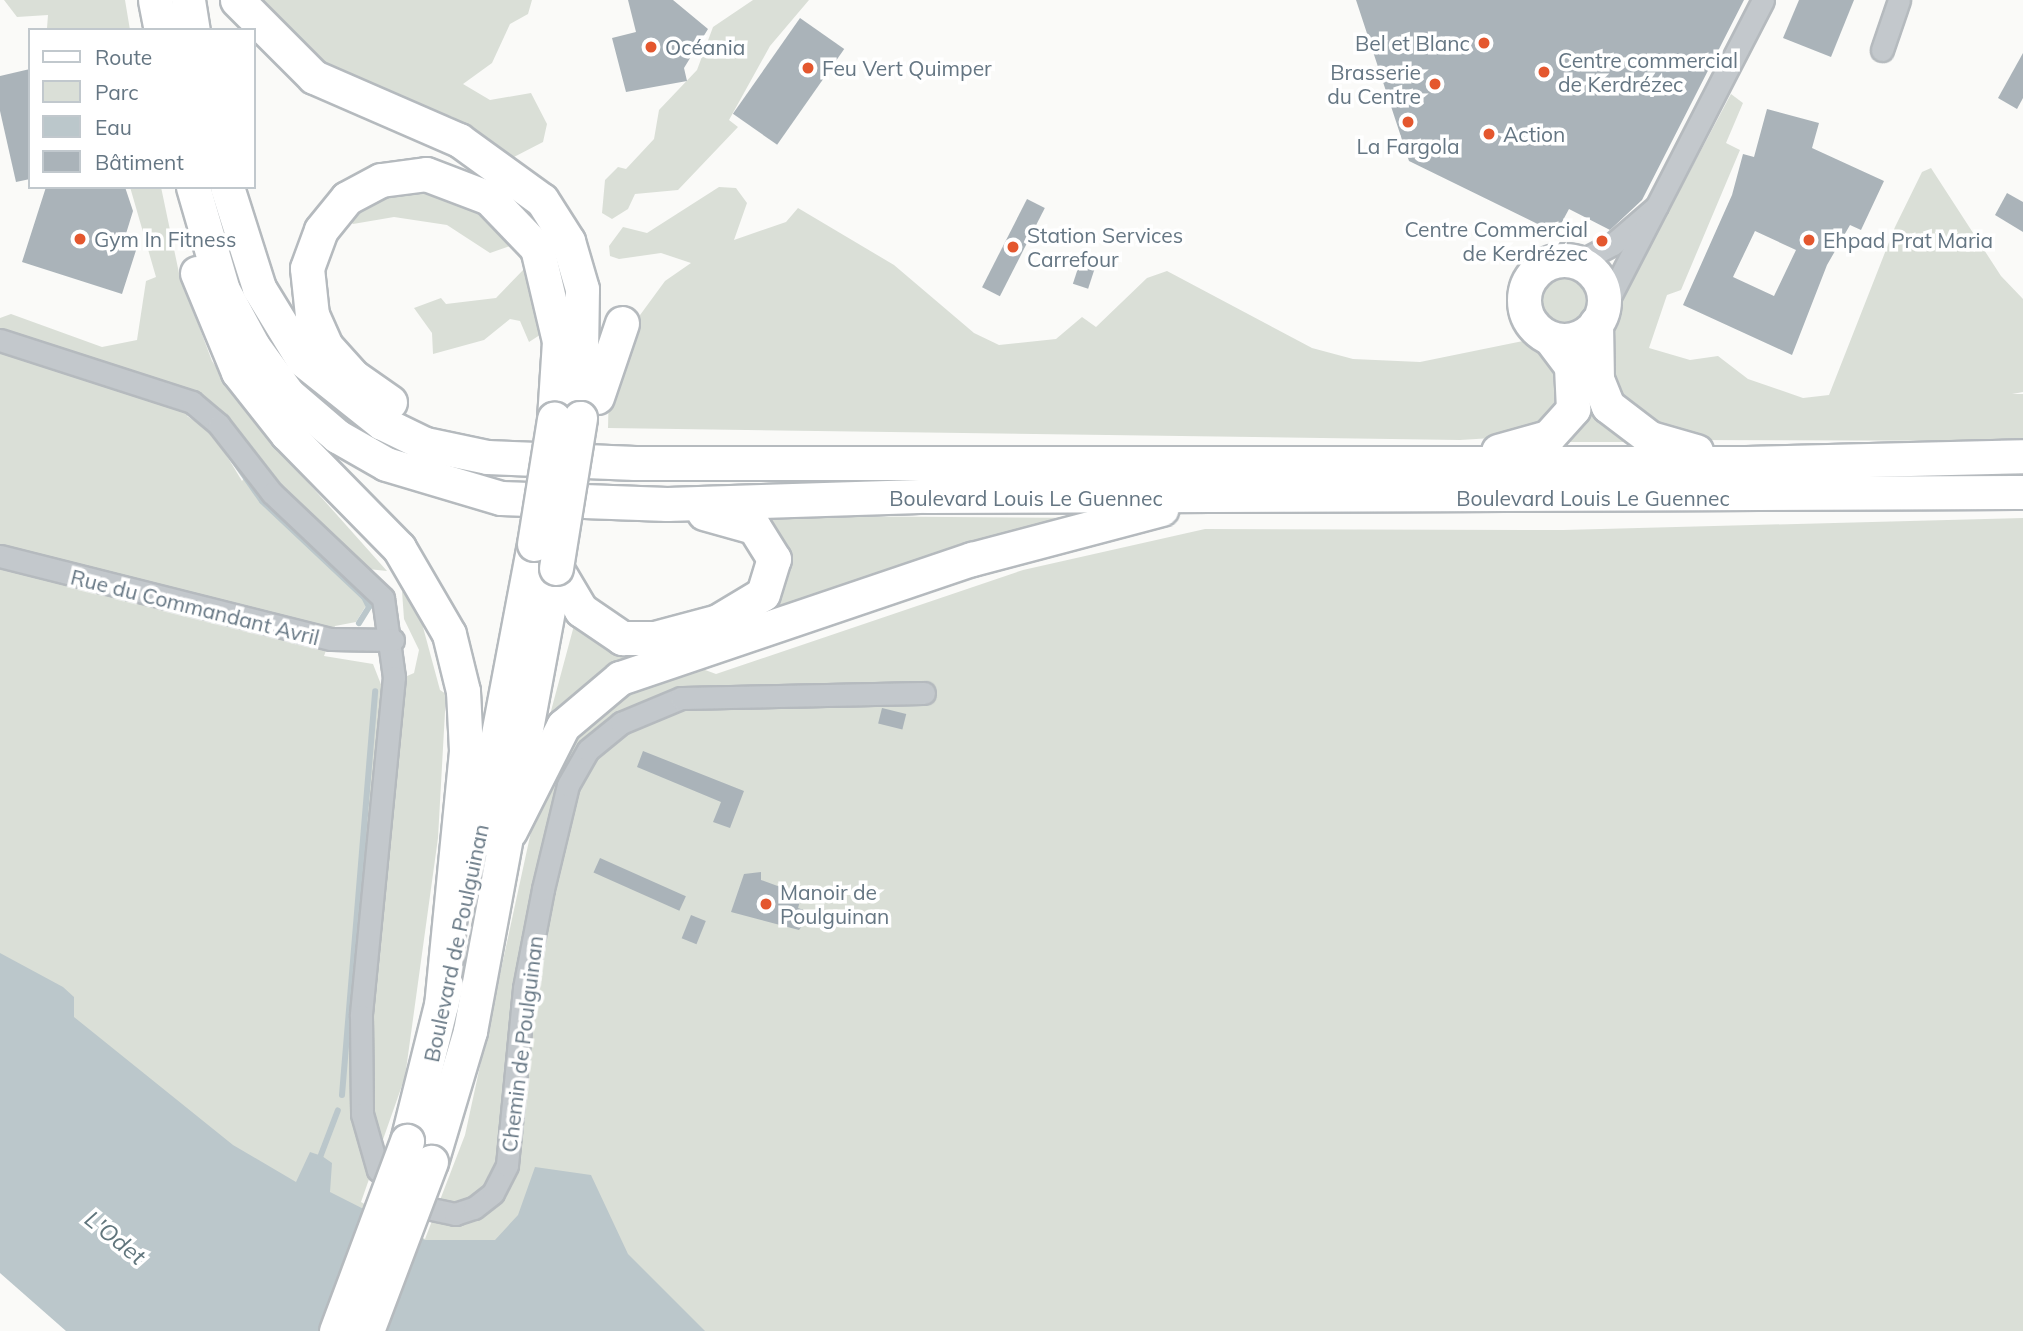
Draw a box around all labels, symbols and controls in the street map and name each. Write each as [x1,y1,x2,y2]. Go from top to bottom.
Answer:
legend [28,28,256,189]
place label: Bel et Blanc [1355,30,1470,56]
place label: Océania [665,34,745,60]
marker: Bel et Blanc [1476,35,1492,51]
marker: Océania [643,39,659,55]
text: Route [95,44,152,70]
place label: Centre commercial de Kerdrézec [1558,47,1738,97]
place label: Feu Vert Quimper [822,55,992,81]
place label: Brasserie du Centre [1327,59,1421,109]
marker: Feu Vert Quimper [800,60,816,76]
marker: Centre commercial de Kerdrézec [1536,64,1552,80]
marker: Brasserie du Centre [1427,76,1443,92]
text: Parc [95,79,139,105]
text: Eau [95,114,132,140]
marker: La Fargola [1400,114,1416,130]
place label: Action [1503,121,1565,147]
marker: Action [1481,126,1497,142]
place label: La Fargola [1356,133,1460,159]
text: Bâtiment [95,149,184,175]
place label: Centre Commercial de Kerdrézec [1404,216,1588,266]
place label: Station Services Carrefour [1027,222,1183,272]
place label: Gym In Fitness [94,226,236,252]
place label: Ehpad Prat Maria [1823,227,1993,253]
marker: Gym In Fitness [72,231,88,247]
marker: Ehpad Prat Maria [1801,232,1817,248]
marker: Centre Commercial de Kerdrézec [1594,233,1610,249]
marker: Station Services Carrefour [1005,239,1021,255]
street label: Boulevard Louis Le Guennec [889,485,1163,511]
street label: Boulevard Louis Le Guennec [1456,485,1730,511]
street label: Rue du Commandant Avril [68,564,322,650]
street label: Boulevard de Poulguinan [418,822,494,1064]
place label: Manoir de Poulguinan [780,879,889,929]
marker: Manoir de Poulguinan [758,896,774,912]
street label: Chemin de Poulguinan [496,934,548,1154]
water label: L'Odet [79,1205,151,1271]

